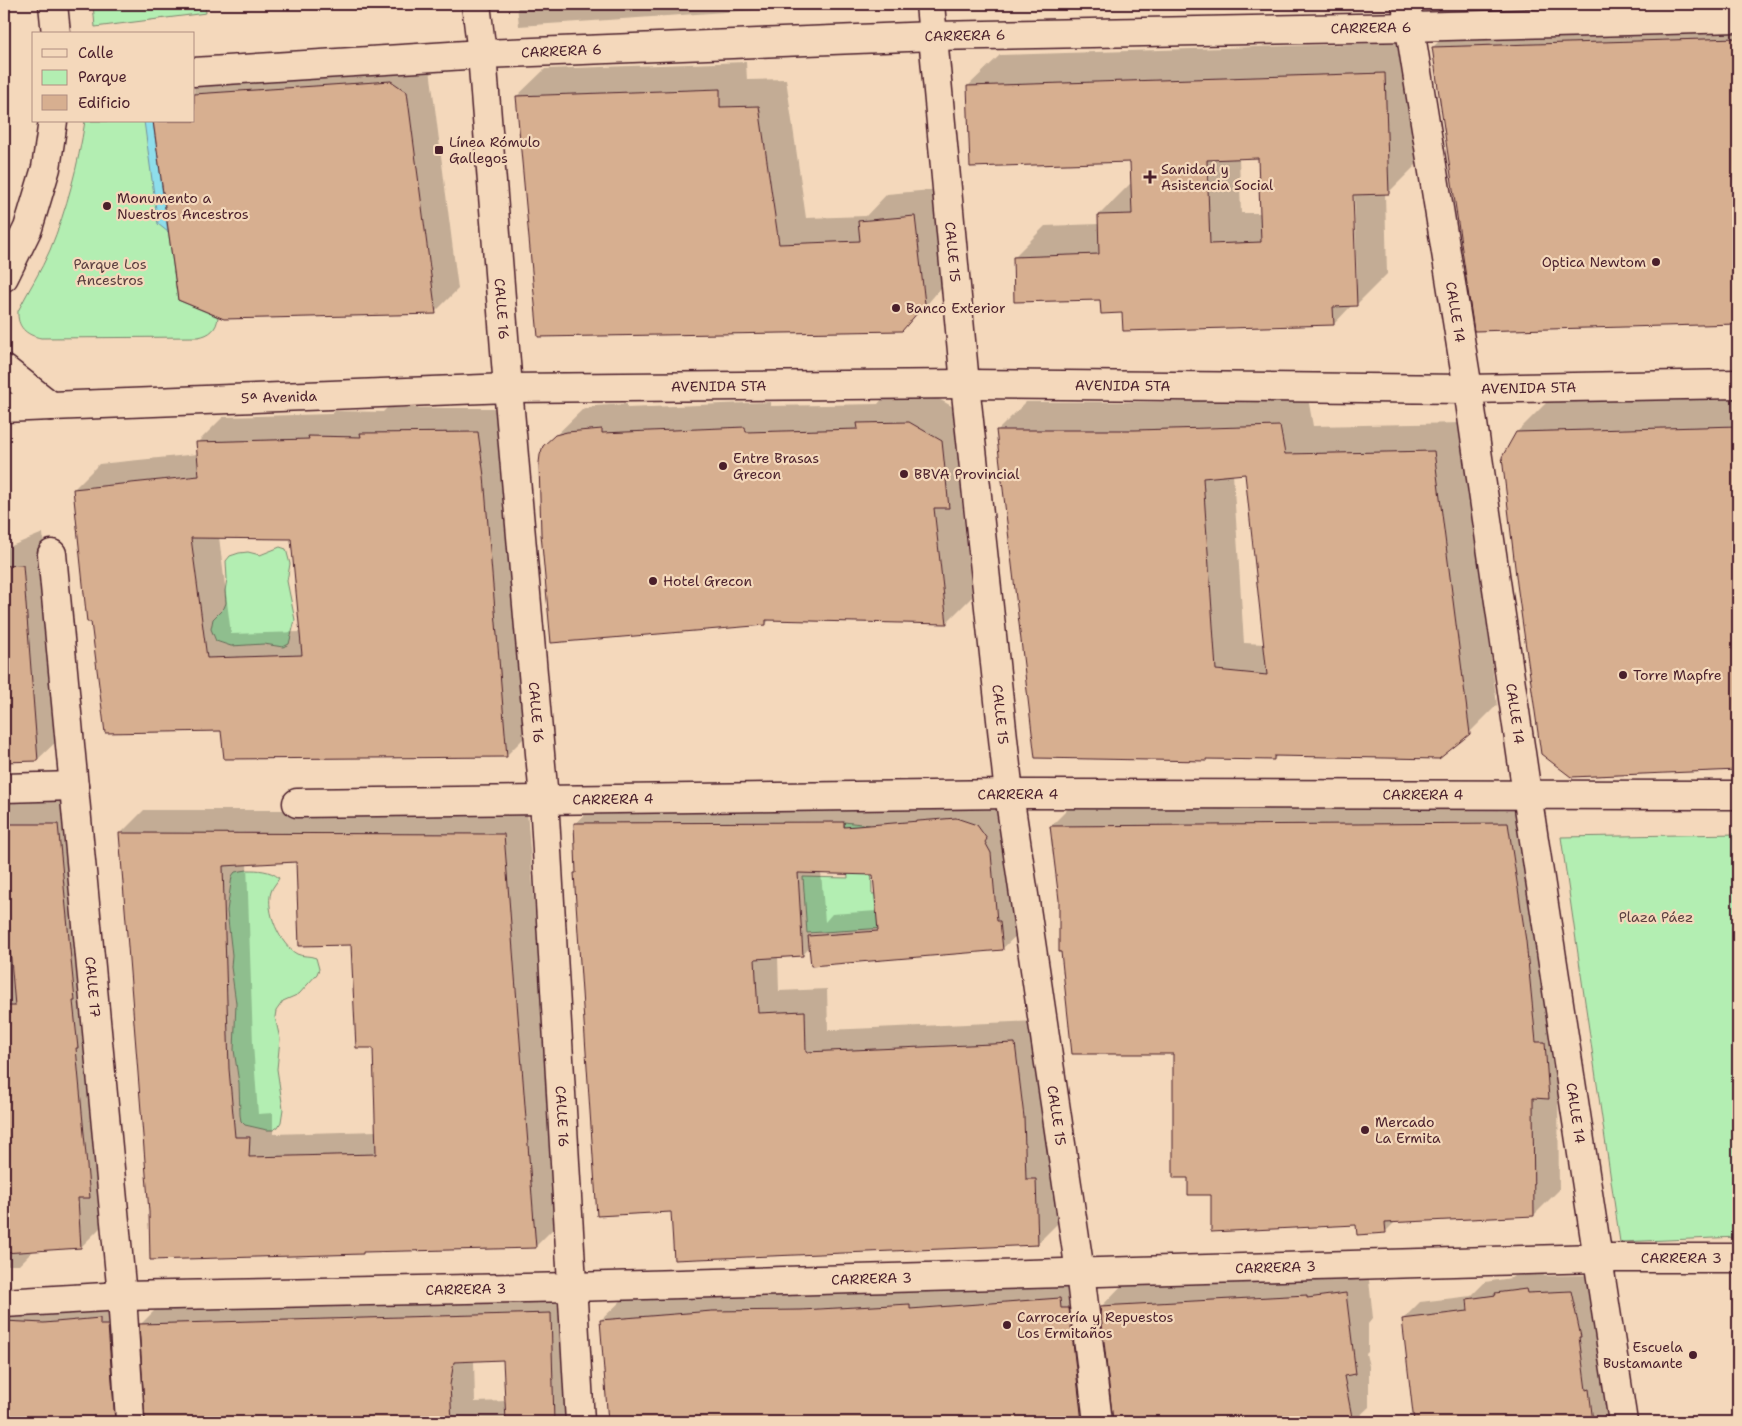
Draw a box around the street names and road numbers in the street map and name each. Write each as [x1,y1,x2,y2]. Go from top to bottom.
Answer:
street label: CARRERA 6 [1330,18,1412,37]
street label: CARRERA 6 [924,26,1006,45]
street label: CARRERA 6 [521,40,602,61]
street label: CALLE 15 [941,221,965,283]
street label: CALLE 16 [490,277,513,340]
street label: CALLE 14 [1442,280,1469,344]
street label: AVENIDA 5TA [1075,376,1170,395]
street label: AVENIDA 5TA [671,377,766,396]
street label: AVENIDA 5TA [1481,378,1577,398]
street label: 5ª Avenida [241,387,318,407]
street label: CALLE 16 [525,681,548,744]
street label: CALLE 14 [1502,682,1529,746]
street label: CALLE 15 [988,683,1013,746]
street label: CARRERA 4 [977,785,1059,803]
street label: CARRERA 4 [1383,786,1464,804]
street label: CARRERA 4 [572,789,654,809]
street label: CALLE 17 [81,956,105,1018]
street label: CALLE 14 [1562,1081,1589,1145]
street label: CALLE 15 [1043,1084,1070,1147]
street label: CALLE 16 [552,1085,573,1148]
street label: CARRERA 3 [1641,1249,1722,1267]
street label: CARRERA 3 [1235,1257,1316,1277]
street label: CARRERA 3 [831,1268,912,1289]
street label: CARRERA 3 [425,1279,506,1299]

